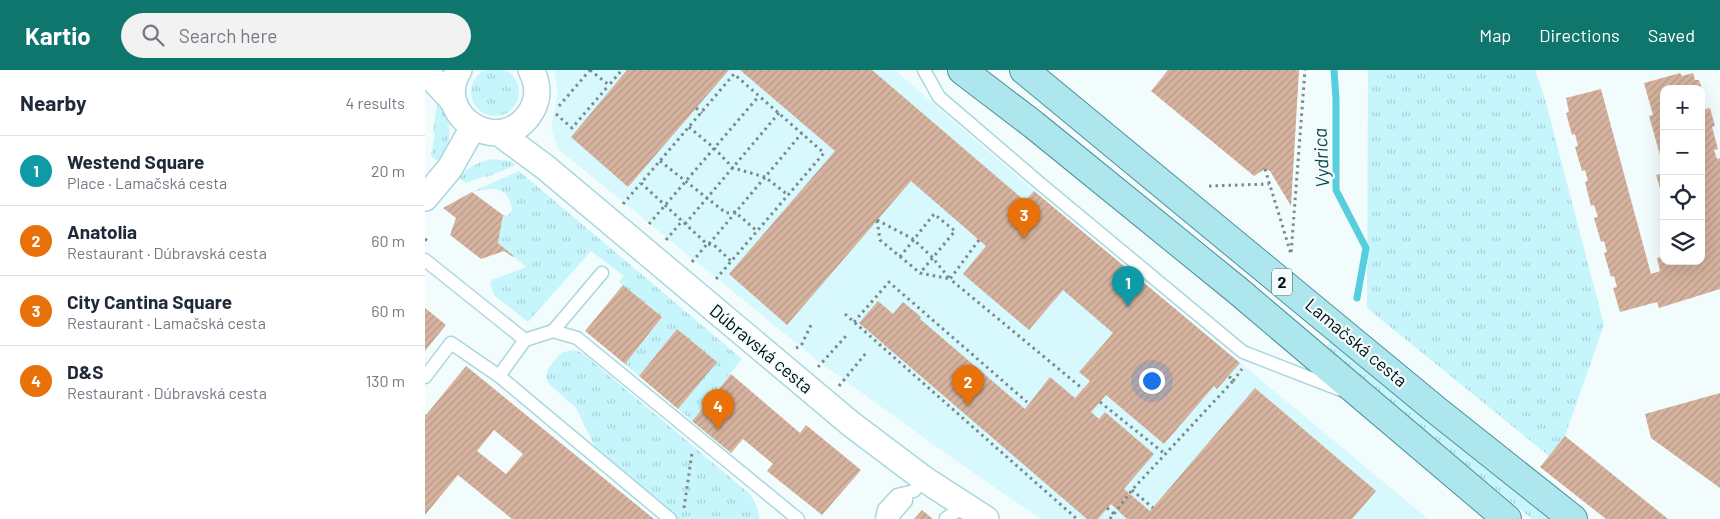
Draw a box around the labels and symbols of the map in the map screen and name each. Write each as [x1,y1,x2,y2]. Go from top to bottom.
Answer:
water label: Vydrica [1307,127,1334,189]
pin: 3 [1008,198,1040,239]
pin: 1 [1112,266,1144,307]
road number: 2 [1272,268,1292,296]
street label: Lamačská cesta [1301,293,1412,391]
street label: Dúbravská cesta [706,299,818,398]
pin: 2 [952,365,984,406]
your location [1139,368,1165,394]
pin: 4 [702,389,734,430]

